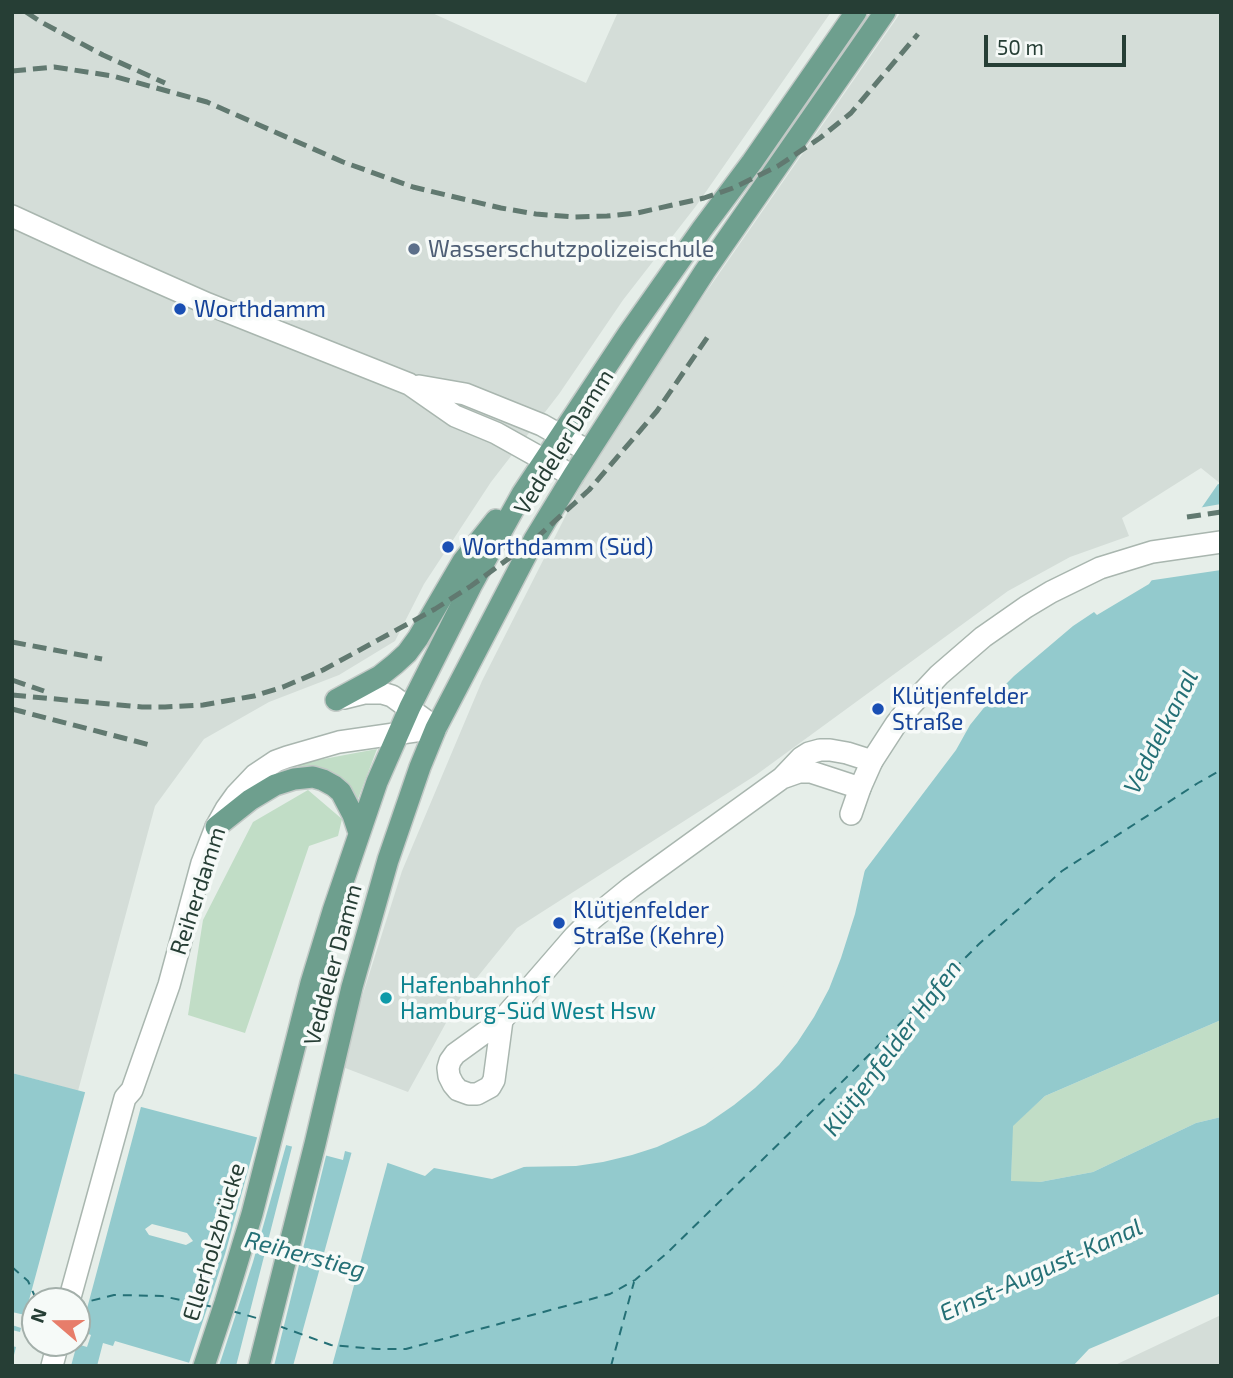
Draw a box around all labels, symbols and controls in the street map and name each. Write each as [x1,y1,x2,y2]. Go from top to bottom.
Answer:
scale bar [988,21,1130,65]
text: 50 m [997,34,1044,59]
place label: Wasserschutzpolizeischule [428,235,714,263]
marker: Wasserschutzpolizeischule [406,241,422,257]
place label: Worthdamm [194,295,326,323]
marker: Worthdamm [172,301,188,317]
street label: Veddeler Damm [508,364,620,520]
place label: Worthdamm (Süd) [462,533,654,561]
marker: Worthdamm (Süd) [440,539,456,555]
water label: Veddelkanal [1118,665,1204,799]
place label: Klütjenfelder Straße [892,682,1028,736]
marker: Klütjenfelder Straße [870,701,886,717]
street label: Reiherdamm [164,824,232,958]
street label: Veddeler Damm [298,881,368,1049]
place label: Klütjenfelder Straße (Kehre) [573,896,725,950]
marker: Klütjenfelder Straße (Kehre) [551,915,567,931]
water label: Klütjenfelder Hafen [817,954,967,1142]
place label: Hafenbahnhof Hamburg-Süd West Hsw [400,971,656,1025]
marker: Hafenbahnhof Hamburg-Süd West Hsw [378,990,394,1006]
street label: Ellerholzbrücke [177,1160,251,1324]
water label: Ernst-August-Kanal [935,1212,1147,1328]
water label: Reiherstieg [242,1225,368,1285]
north arrow [21,1287,91,1357]
text: N [25,1305,51,1326]

